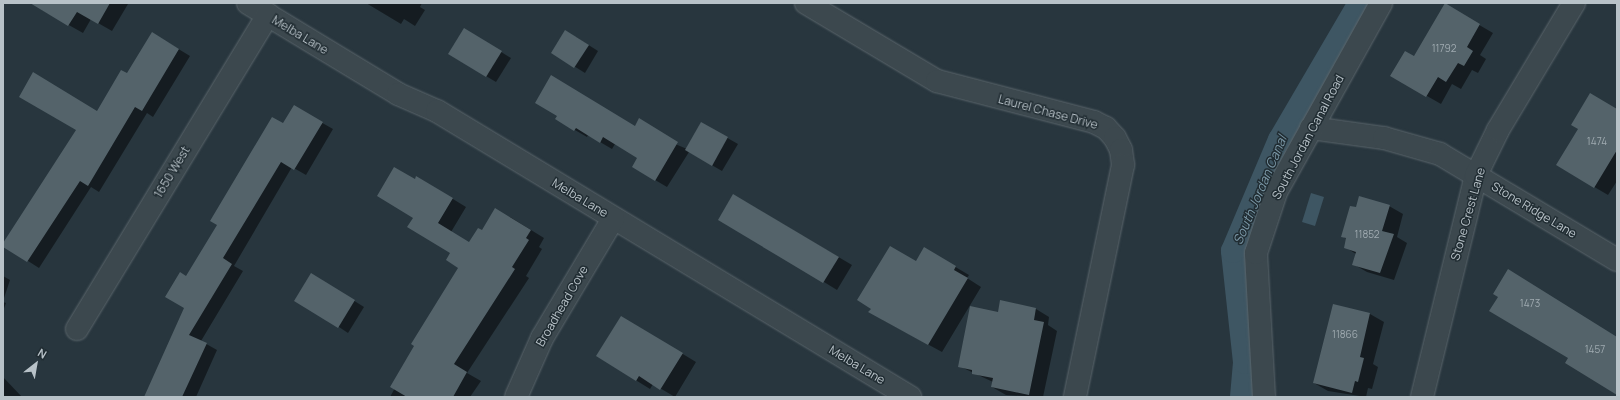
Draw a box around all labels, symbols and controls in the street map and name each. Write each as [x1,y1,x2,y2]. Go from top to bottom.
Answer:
street label: Melba Lane [269,13,331,57]
house number: 11792 [1432,43,1456,55]
street label: South Jordan Canal Road [1269,72,1347,202]
street label: Laurel Chase Drive [997,92,1099,132]
water label: South Jordan Canal [1230,133,1290,247]
house number: 1474 [1587,136,1607,148]
street label: 1650 West [151,144,193,200]
street label: Stone Crest Lane [1448,166,1488,262]
street label: Melba Lane [549,176,611,220]
street label: Stone Ridge Lane [1489,179,1579,241]
house number: 11852 [1355,229,1379,241]
street label: Broadhead Cove [533,263,591,349]
house number: 1473 [1520,298,1540,310]
house number: 11866 [1332,329,1358,341]
street label: Melba Lane [826,343,888,387]
north arrow [16,344,56,384]
house number: 1457 [1585,344,1605,356]
text: N [35,345,50,362]

